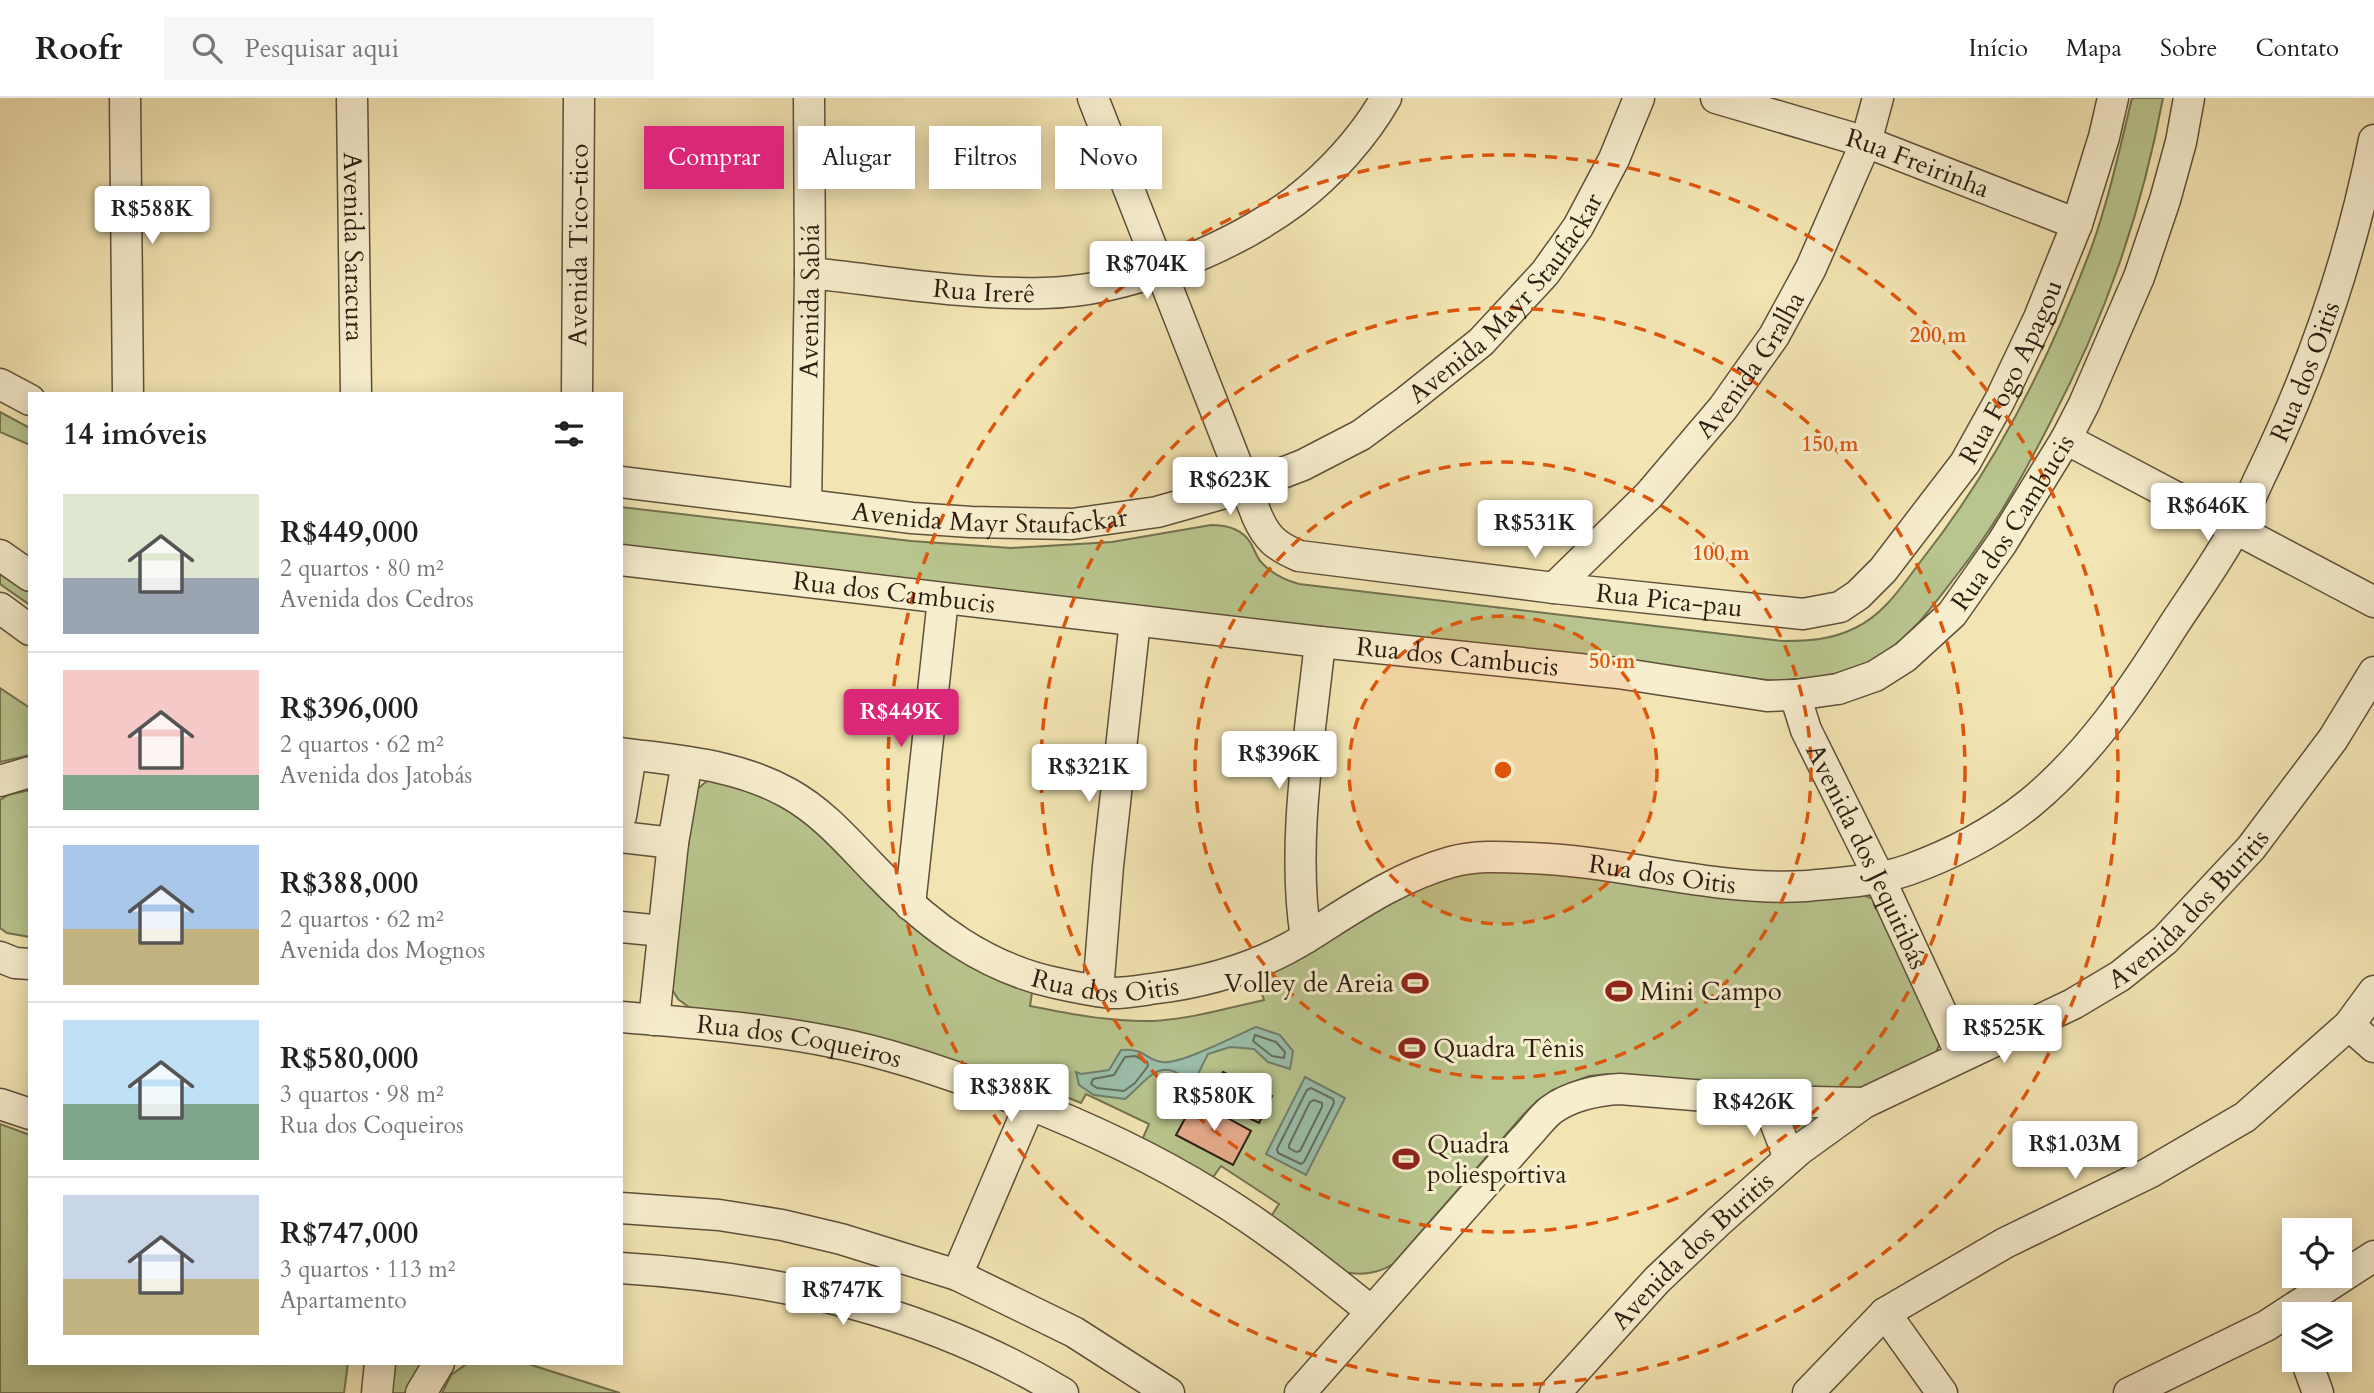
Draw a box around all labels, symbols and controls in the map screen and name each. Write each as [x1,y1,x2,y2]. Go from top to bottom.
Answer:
search box [164,17,654,80]
text: Roofr [35,26,122,71]
icon: search [188,29,226,67]
text: Pesquisar aqui [244,31,399,66]
text: Início [1969,32,2028,65]
text: Mapa [2066,32,2122,65]
text: Sobre [2160,32,2218,65]
text: Contato [2256,32,2339,65]
street label: Rua Freirinha [1842,120,1994,206]
chip: Comprar [644,126,784,189]
chip: Alugar [798,126,915,189]
chip: Filtros [929,126,1041,189]
chip: Novo [1055,126,1162,189]
street label: Avenida Tico-tico [560,143,597,347]
street label: Avenida Saracura [335,152,372,342]
pin: R$588K [95,186,209,246]
street label: Avenida Mayr Staufackar [1401,186,1611,412]
text: R$588K [111,193,193,224]
street label: Avenida Sabiá [791,224,828,379]
pin: R$704K [1090,242,1204,301]
text: R$704K [1106,248,1188,279]
street label: Rua Irerê [931,271,1035,311]
street label: Rua Fogo Apagou [1951,274,2071,470]
street label: Avenida Gralha [1688,286,1813,446]
street label: Rua dos Oitis [2262,297,2348,448]
text: 200 m [1909,321,1967,350]
text: 14 imóveis [63,414,207,455]
icon: filters [550,415,588,453]
street label: Rua dos Cambucis [1943,428,2083,618]
text: 150 m [1801,430,1859,459]
pin: R$623K [1173,458,1287,517]
text: R$623K [1189,464,1271,495]
pin: R$646K [2151,484,2265,543]
text: R$646K [2167,490,2249,521]
street label: Avenida Mayr Staufackar [850,494,1130,542]
pin: R$531K [1478,500,1592,560]
text: R$531K [1494,507,1576,538]
text: R$449,000 [280,512,418,553]
icon: home [119,522,203,606]
text: 100 m [1692,539,1750,568]
text: 2 quartos · 80 m² [280,553,444,584]
street label: Rua dos Cambucis [791,563,997,622]
street label: Rua Pica-pau [1594,575,1744,626]
text: Avenida dos Cedros [280,584,474,615]
street label: Rua dos Cambucis [1354,629,1560,685]
text: 50 m [1589,647,1636,676]
text: R$396,000 [280,688,418,729]
pin: R$449K [844,690,958,749]
text: R$449K [860,696,942,727]
icon: home [119,698,203,782]
text: 2 quartos · 62 m² [280,729,444,760]
pin: R$396K [1222,732,1336,791]
text: R$396K [1238,738,1320,769]
street label: Avenida dos Jequitibás [1797,738,1936,975]
pin: R$321K [1032,744,1146,804]
text: R$321K [1048,751,1130,782]
centre of rings [1491,758,1515,782]
text: Avenida dos Jatobás [280,760,472,791]
street label: Avenida dos Buritis [2102,822,2277,997]
street label: Rua dos Oitis [1587,846,1737,902]
text: R$388,000 [280,863,418,904]
icon: home [119,873,203,957]
text: 2 quartos · 62 m² [280,904,444,935]
text: Avenida dos Mognos [280,935,485,966]
street label: Rua dos Oitis [1028,961,1181,1011]
place label: Volley de Areia [1224,966,1394,1001]
sports icon: Volley de Areia [1400,968,1430,998]
place label: Mini Campo [1640,974,1782,1009]
sports icon: Mini Campo [1604,976,1634,1006]
pin: R$525K [1947,1006,2061,1065]
street label: Rua dos Coqueiros [695,1007,906,1076]
text: R$525K [1963,1012,2045,1043]
place label: Quadra Tênis [1433,1031,1584,1066]
sports icon: Quadra Tênis [1397,1033,1427,1063]
text: R$580,000 [280,1038,418,1079]
icon: home [119,1048,203,1132]
pin: R$388K [954,1065,1068,1124]
text: R$388K [970,1071,1052,1102]
pin: R$580K [1157,1074,1271,1133]
text: 3 quartos · 98 m² [280,1079,444,1110]
text: R$580K [1173,1080,1255,1111]
pin: R$426K [1697,1080,1811,1139]
text: R$426K [1713,1086,1795,1117]
text: Rua dos Coqueiros [280,1110,464,1141]
pin: R$1.03M [2010,1122,2140,1181]
place label: Quadra poliesportiva [1427,1127,1567,1192]
text: R$1.03M [2028,1128,2122,1159]
sports icon: Quadra poliesportiva [1391,1144,1421,1174]
street label: Avenida dos Buritis [1603,1164,1781,1338]
text: R$747,000 [280,1213,418,1254]
map controls [2282,1218,2352,1372]
button: locate [2282,1218,2352,1288]
icon: home [119,1223,203,1307]
text: 3 quartos · 113 m² [280,1254,455,1285]
pin: R$747K [786,1268,900,1327]
text: R$747K [802,1274,884,1305]
text: Apartamento [280,1285,407,1316]
button: layers [2282,1302,2352,1372]

